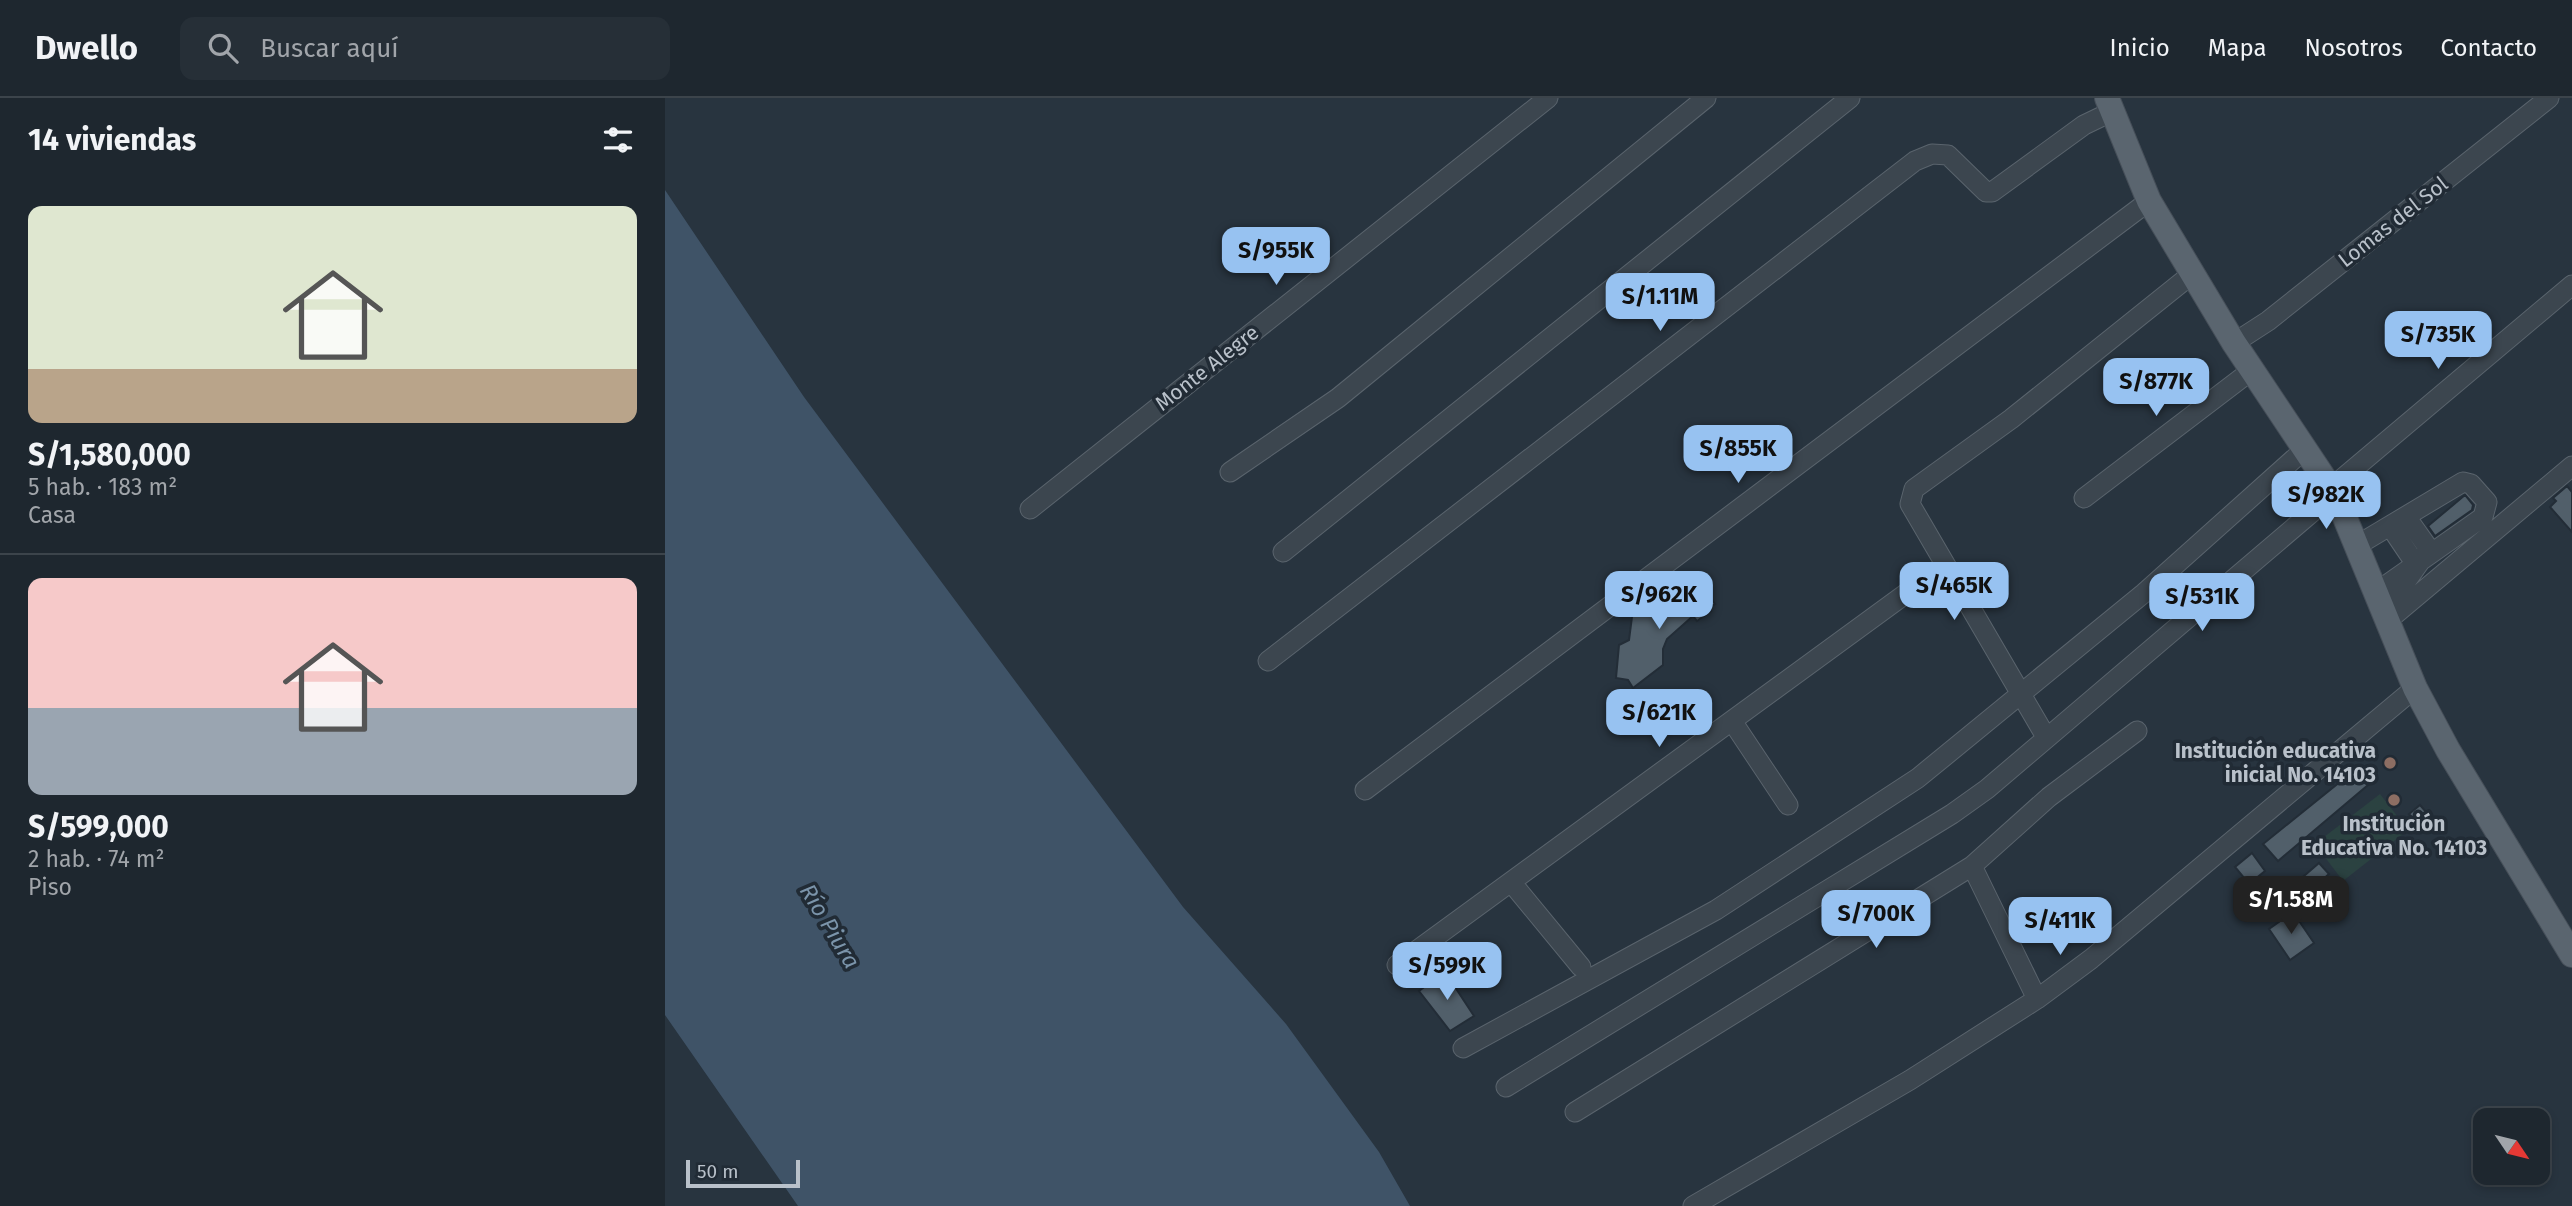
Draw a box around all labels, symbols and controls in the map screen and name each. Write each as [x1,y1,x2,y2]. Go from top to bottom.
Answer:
search box [180,17,670,80]
text: Dwello [35,28,138,68]
icon: search [204,29,242,67]
text: Buscar aquí [260,33,399,64]
text: Inicio [2110,34,2170,62]
text: Mapa [2208,34,2267,62]
text: Nosotros [2305,34,2403,62]
text: Contacto [2441,34,2537,62]
icon: filters [599,121,637,159]
text: 14 viviendas [28,122,196,158]
street label: Lomas del Sol [2333,171,2453,273]
pin: S/955K [1219,228,1333,287]
text: S/955K [1238,236,1314,264]
icon: home [270,252,396,378]
pin: S/1.11M [1595,274,1725,333]
text: S/1.11M [1622,282,1698,310]
pin: S/735K [2381,312,2495,371]
street label: Monte Alegre [1150,319,1264,417]
text: S/735K [2401,320,2475,348]
pin: S/877K [2099,358,2213,418]
text: S/877K [2119,367,2193,395]
pin: S/855K [1681,426,1795,485]
text: S/855K [1699,434,1777,462]
text: S/1,580,000 [28,437,191,473]
pin: S/982K [2269,472,2383,531]
text: 5 hab. · 183 m² [28,473,177,501]
text: S/982K [2288,480,2364,508]
text: Casa [28,501,76,529]
pin: S/465K [1897,562,2011,622]
text: S/465K [1916,571,1992,599]
pin: S/962K [1602,572,1716,631]
pin: S/531K [2145,574,2259,633]
text: S/962K [1621,580,1697,608]
text: S/531K [2165,582,2239,610]
icon: home [270,624,396,750]
pin: S/621K [1602,690,1716,749]
text: S/621K [1622,698,1696,726]
place label: Institución educativa inicial No. 14103 [2175,738,2376,788]
marker: Institución educativa inicial No. 14103 [2382,755,2398,771]
marker: Institución Educativa No. 14103 [2386,792,2402,808]
text: S/599,000 [28,809,169,845]
place label: Institución Educativa No. 14103 [2301,811,2487,861]
text: 2 hab. · 74 m² [28,845,165,873]
text: Piso [28,873,72,901]
pin: S/1.58M [2226,876,2356,936]
water label: Río Piura [794,879,866,973]
text: S/1.58M [2249,885,2333,913]
pin: S/700K [1819,890,1933,950]
pin: S/411K [2003,898,2117,957]
text: S/700K [1837,899,1915,927]
text: S/411K [2025,906,2095,934]
pin: S/599K [1390,942,1504,1002]
text: S/599K [1409,951,1485,979]
north arrow [2473,1108,2550,1185]
map controls [2473,1108,2550,1185]
scale bar [686,1157,800,1189]
text: 50 m [697,1160,738,1183]

